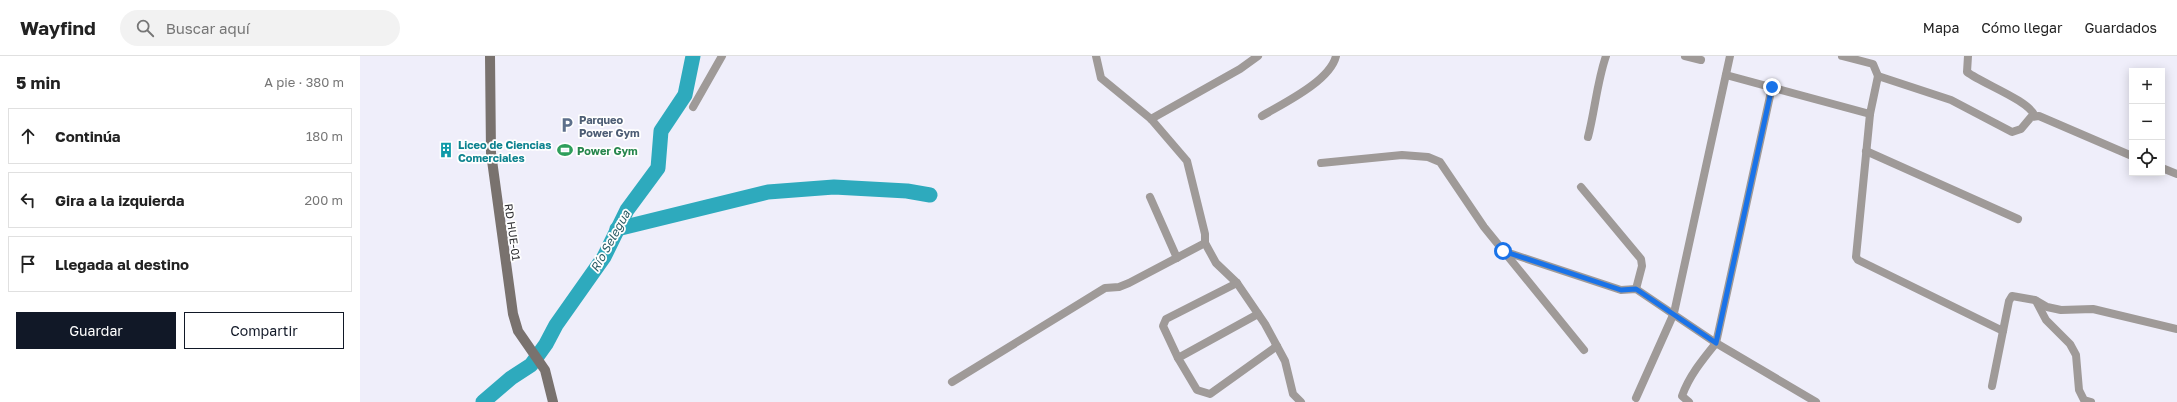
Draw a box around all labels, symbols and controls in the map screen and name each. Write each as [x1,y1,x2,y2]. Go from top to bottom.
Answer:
search box [120,10,400,46]
text: Wayfind [20,16,96,39]
icon: search [134,17,156,39]
text: Buscar aquí [166,19,250,37]
text: Mapa [1923,19,1959,36]
text: Cómo llegar [1981,19,2062,36]
text: Guardados [2084,19,2157,36]
map controls [2129,68,2165,176]
button: + [2129,68,2165,104]
text: 5 min [16,72,60,93]
text: A pie · 380 m [264,74,344,90]
route end [1763,78,1781,96]
button: − [2129,104,2165,140]
place label: Parqueo Power Gym [579,113,640,139]
parking icon: Parqueo Power Gym [558,116,576,134]
icon: ahead [17,125,39,147]
text: Continúa [55,127,121,145]
text: 180 m [306,128,343,144]
place label: Liceo de Ciencias Comerciales [458,138,551,164]
button: locate [2129,140,2165,176]
building icon: Liceo de Ciencias Comerciales [437,141,455,159]
sports icon: Power Gym [556,141,574,159]
place label: Power Gym [577,144,638,157]
icon: left [17,189,39,211]
text: Gira a la izquierda [55,191,185,209]
text: 200 m [305,192,343,208]
street label: RD HUE-01 [503,203,523,261]
water label: Río Selegua [587,206,634,275]
route start [1494,242,1512,260]
icon: arrive [17,253,39,275]
text: Llegada al destino [55,255,189,273]
button: Guardar [16,312,176,349]
button: Compartir [184,312,344,349]

